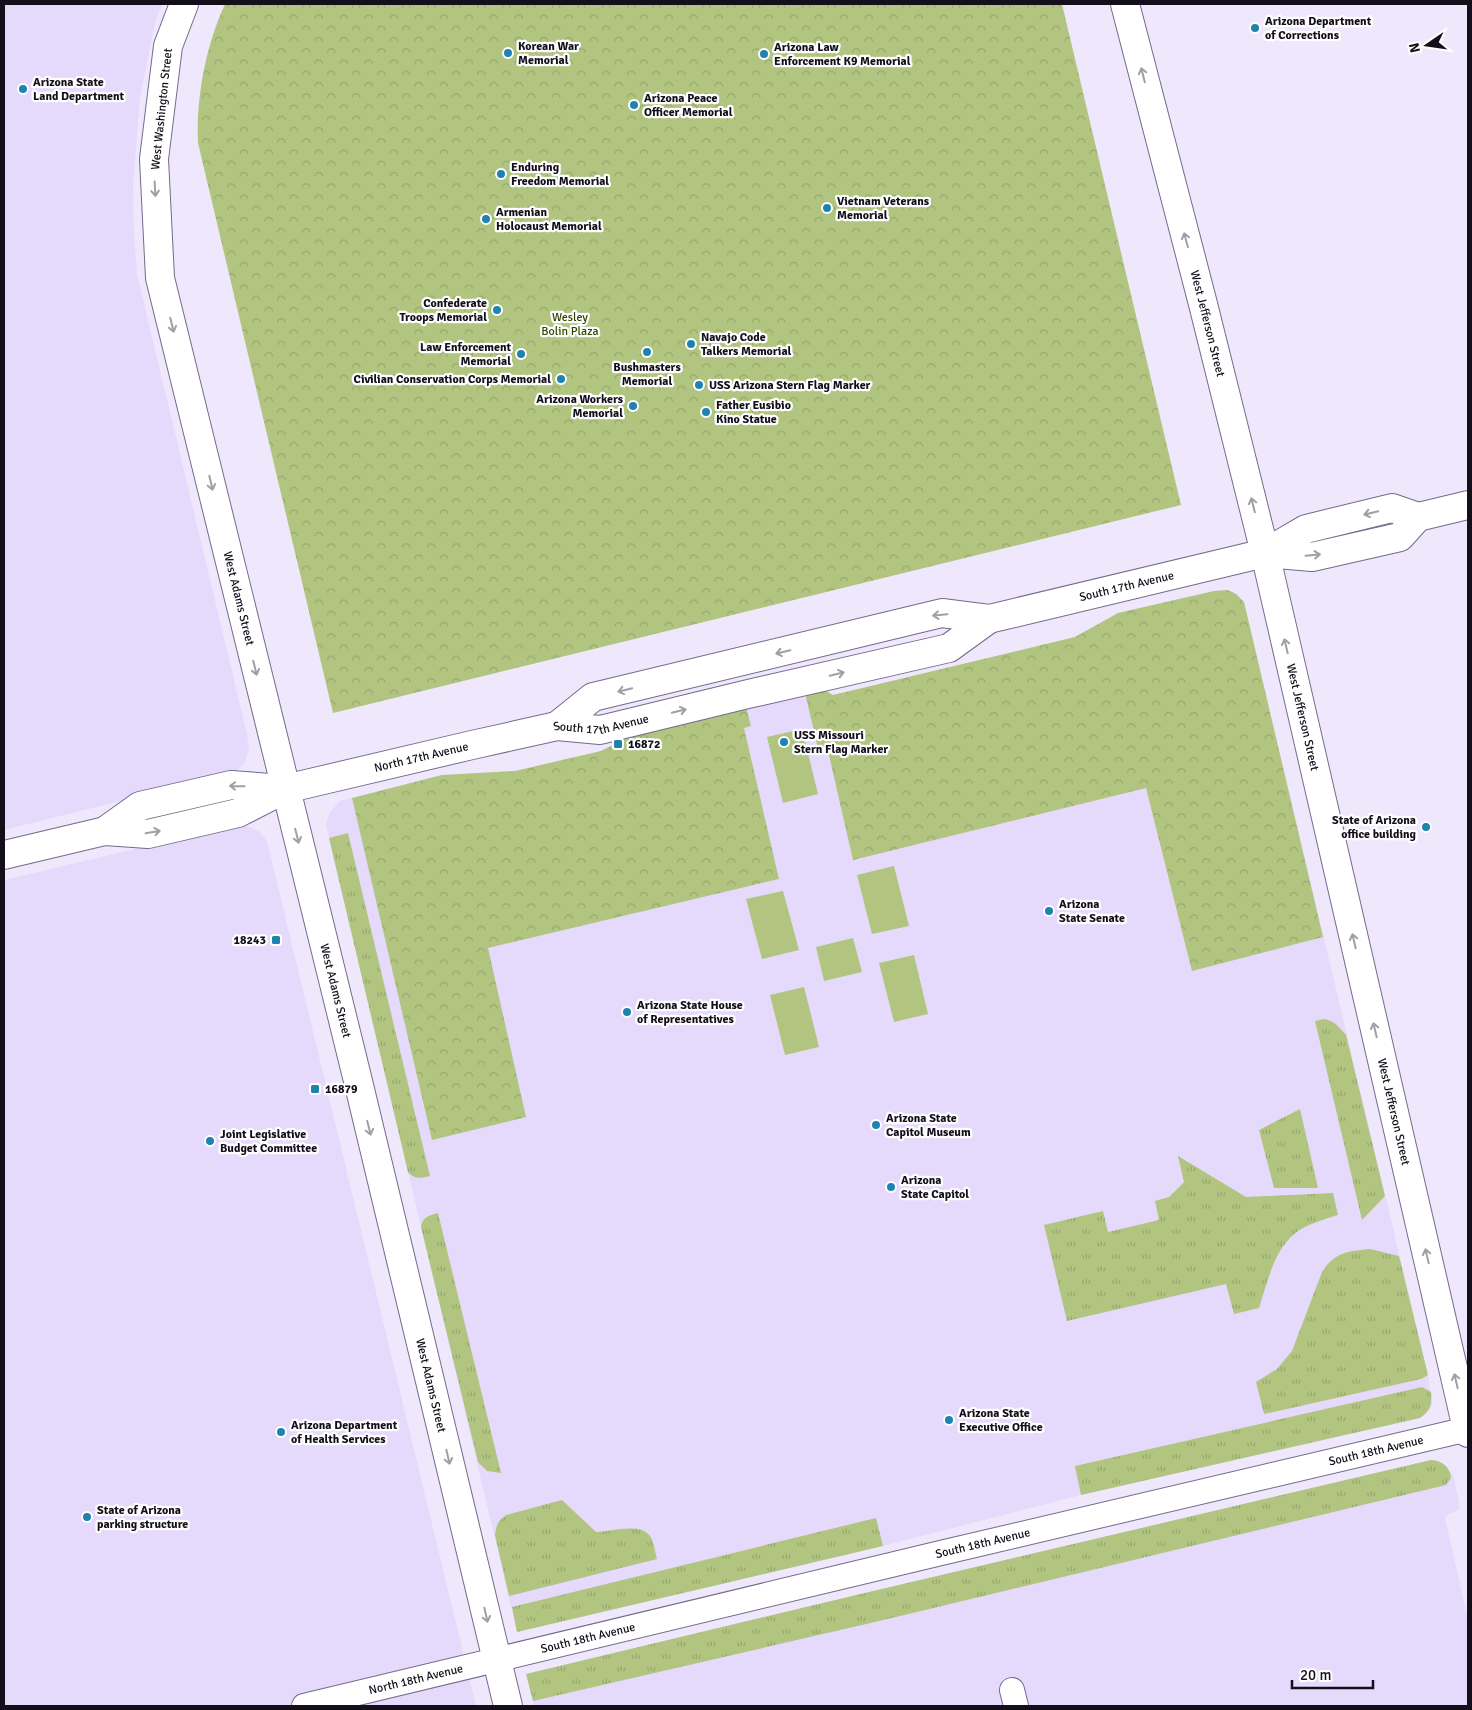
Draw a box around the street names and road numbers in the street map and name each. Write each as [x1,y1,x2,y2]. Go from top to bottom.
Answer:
street label: West Washington Street [148,47,176,171]
street label: West Jefferson Street [1187,269,1228,378]
street label: West Adams Street [220,550,258,647]
street label: South 17th Avenue [1078,568,1175,605]
street label: West Jefferson Street [1283,662,1322,772]
street label: South 17th Avenue [552,711,650,738]
street label: North 17th Avenue [373,739,470,775]
street label: West Adams Street [317,942,355,1039]
street label: West Jefferson Street [1374,1057,1413,1167]
street label: West Adams Street [413,1337,450,1434]
street label: South 18th Avenue [1327,1432,1425,1469]
street label: South 18th Avenue [934,1525,1032,1562]
street label: South 18th Avenue [539,1619,637,1656]
street label: North 18th Avenue [367,1661,464,1698]

